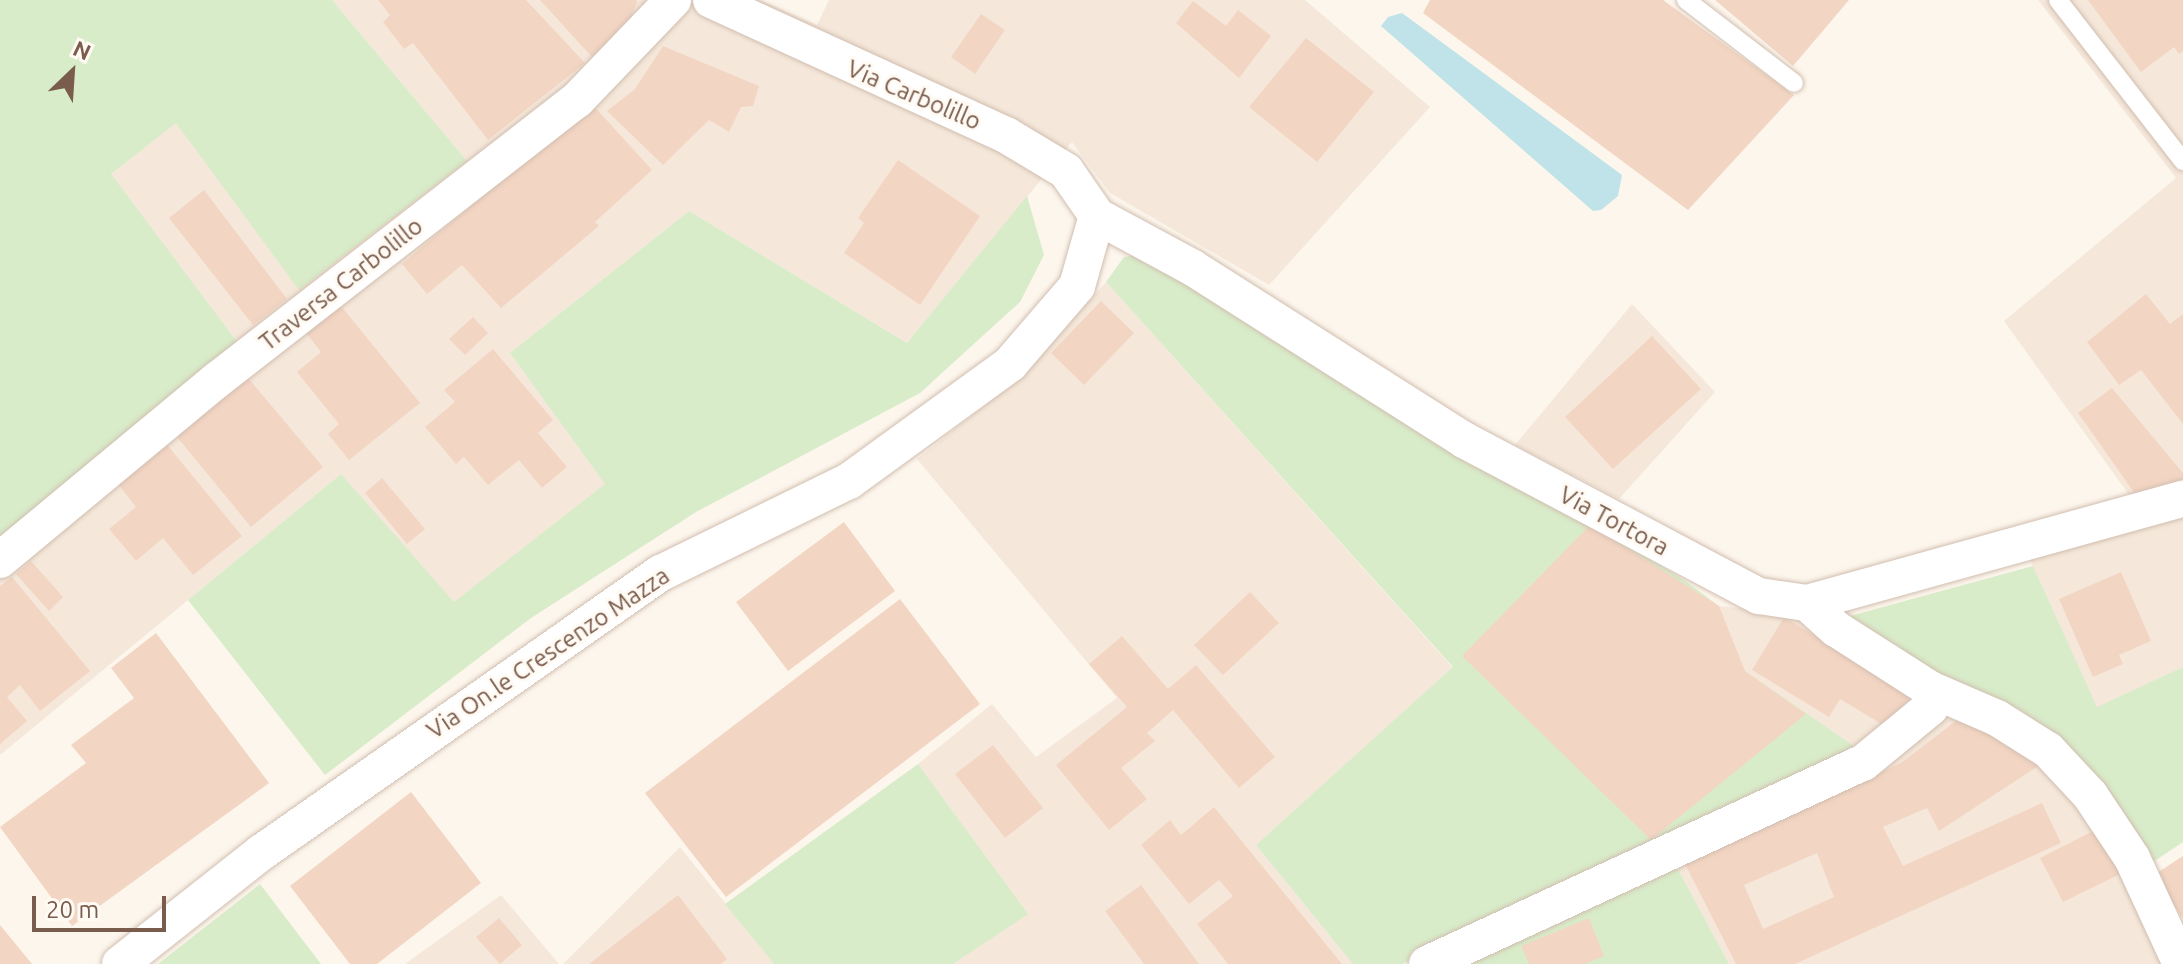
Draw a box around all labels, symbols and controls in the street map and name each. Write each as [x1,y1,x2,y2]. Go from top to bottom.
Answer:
north arrow [32,32,112,112]
text: N [70,35,95,65]
street label: Via Carbolillo [843,54,985,136]
street label: Traversa Carbolillo [254,211,428,357]
street label: Via Tortora [1554,480,1674,562]
street label: Via On.le Crescenzo Mazza [421,561,675,745]
scale bar [36,880,170,930]
text: 20 m [46,896,99,923]

